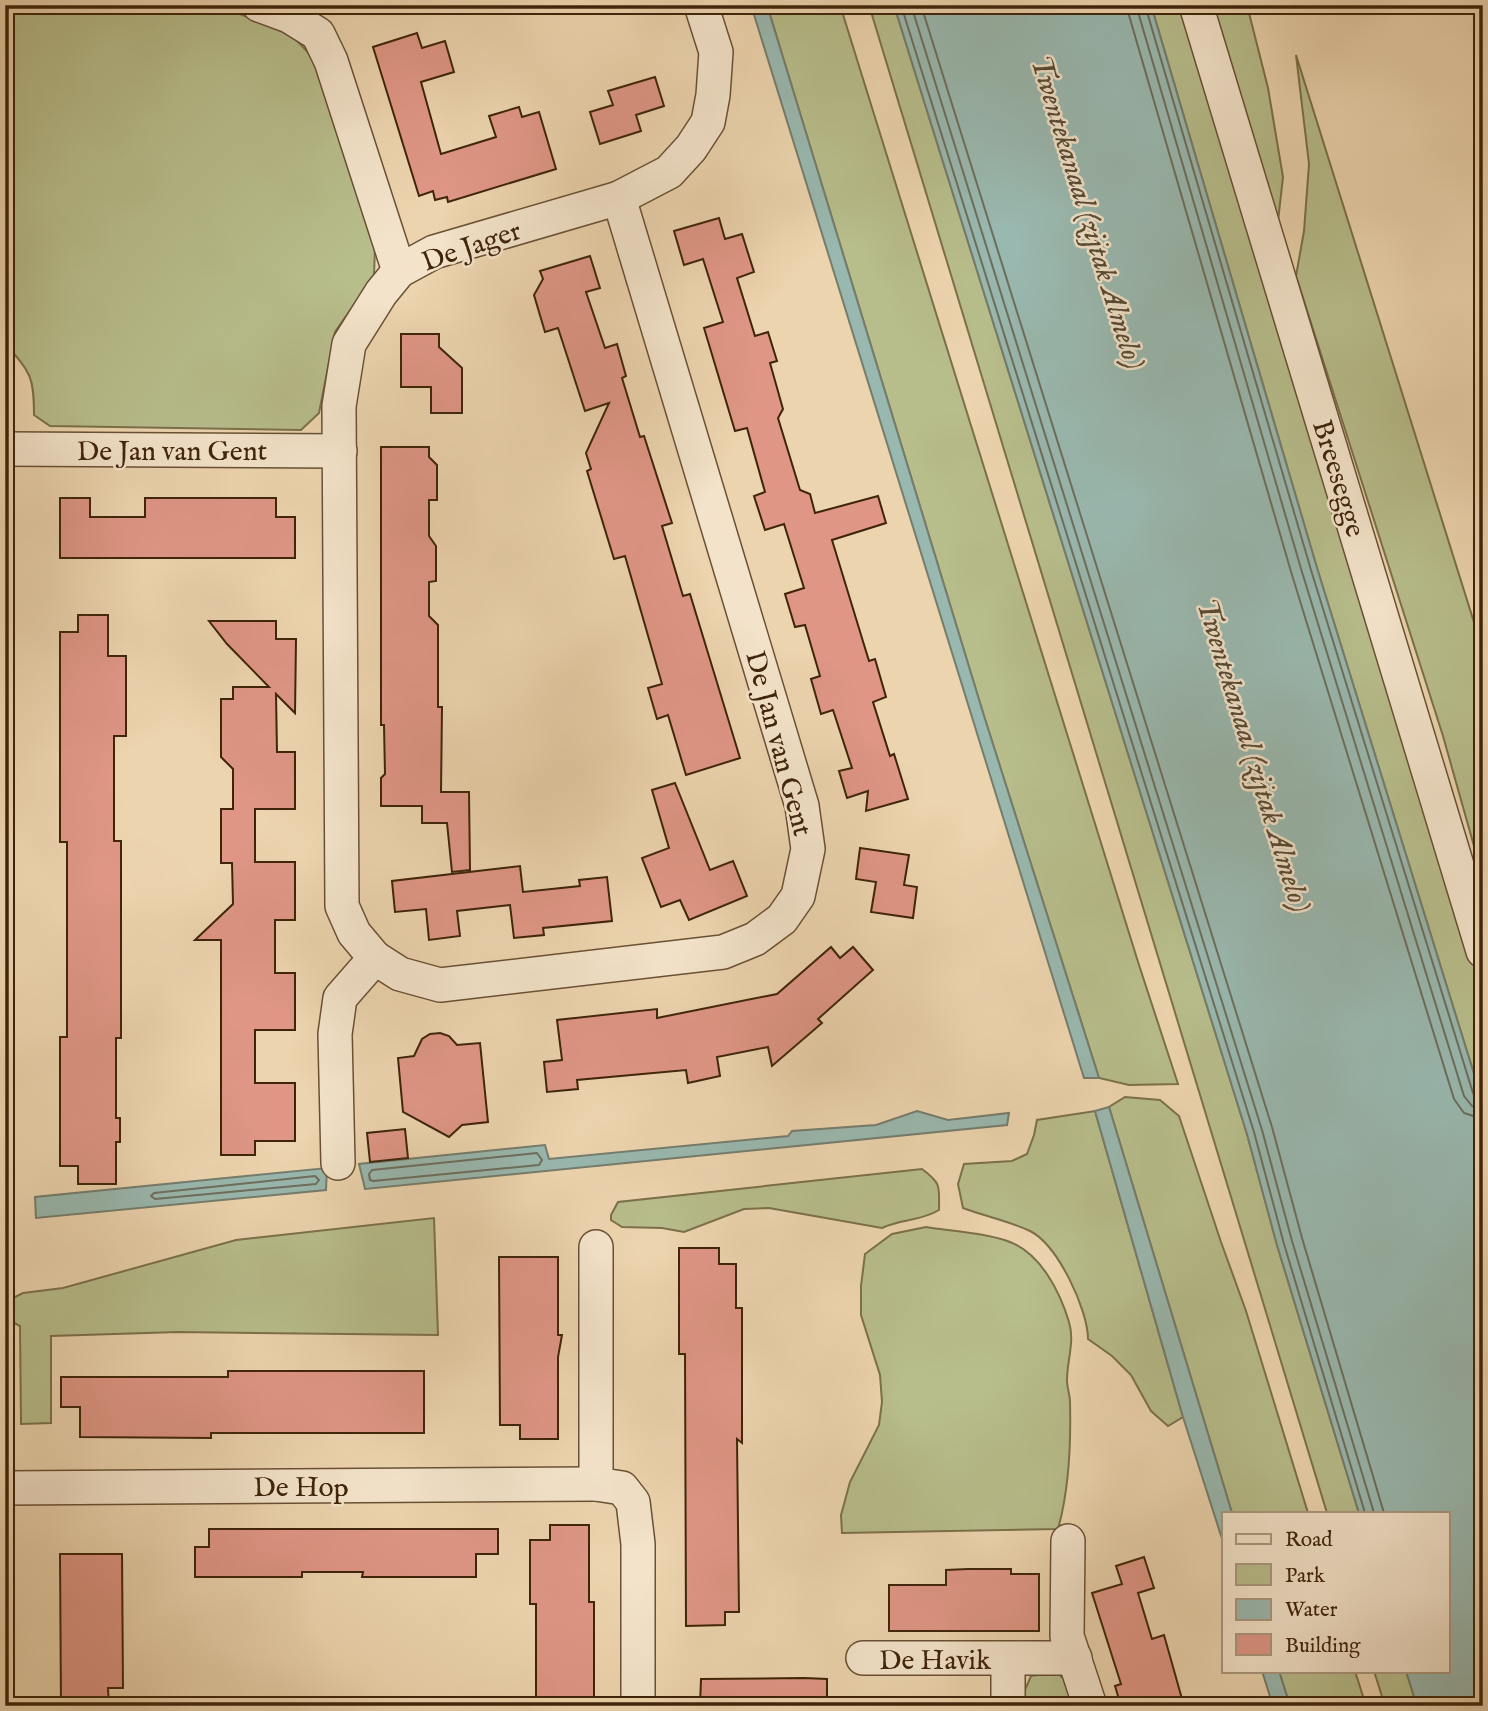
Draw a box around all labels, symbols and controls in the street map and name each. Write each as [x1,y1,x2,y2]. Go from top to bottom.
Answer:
water label: Twentekanaal (zijtak Almelo) [1020,51,1152,374]
street label: De Jager [418,214,526,281]
street label: Breesegge [1303,416,1372,542]
street label: De Jan van Gent [77,435,268,470]
water label: Twentekanaal (zijtak Almelo) [1186,594,1318,917]
street label: De Jan van Gent [736,647,819,840]
street label: De Hop [253,1471,349,1506]
legend [1222,1512,1450,1672]
text: Road [1285,1527,1333,1554]
text: Park [1285,1563,1326,1590]
text: Water [1285,1597,1338,1624]
text: Building [1285,1633,1361,1660]
street label: De Havik [879,1644,992,1679]

